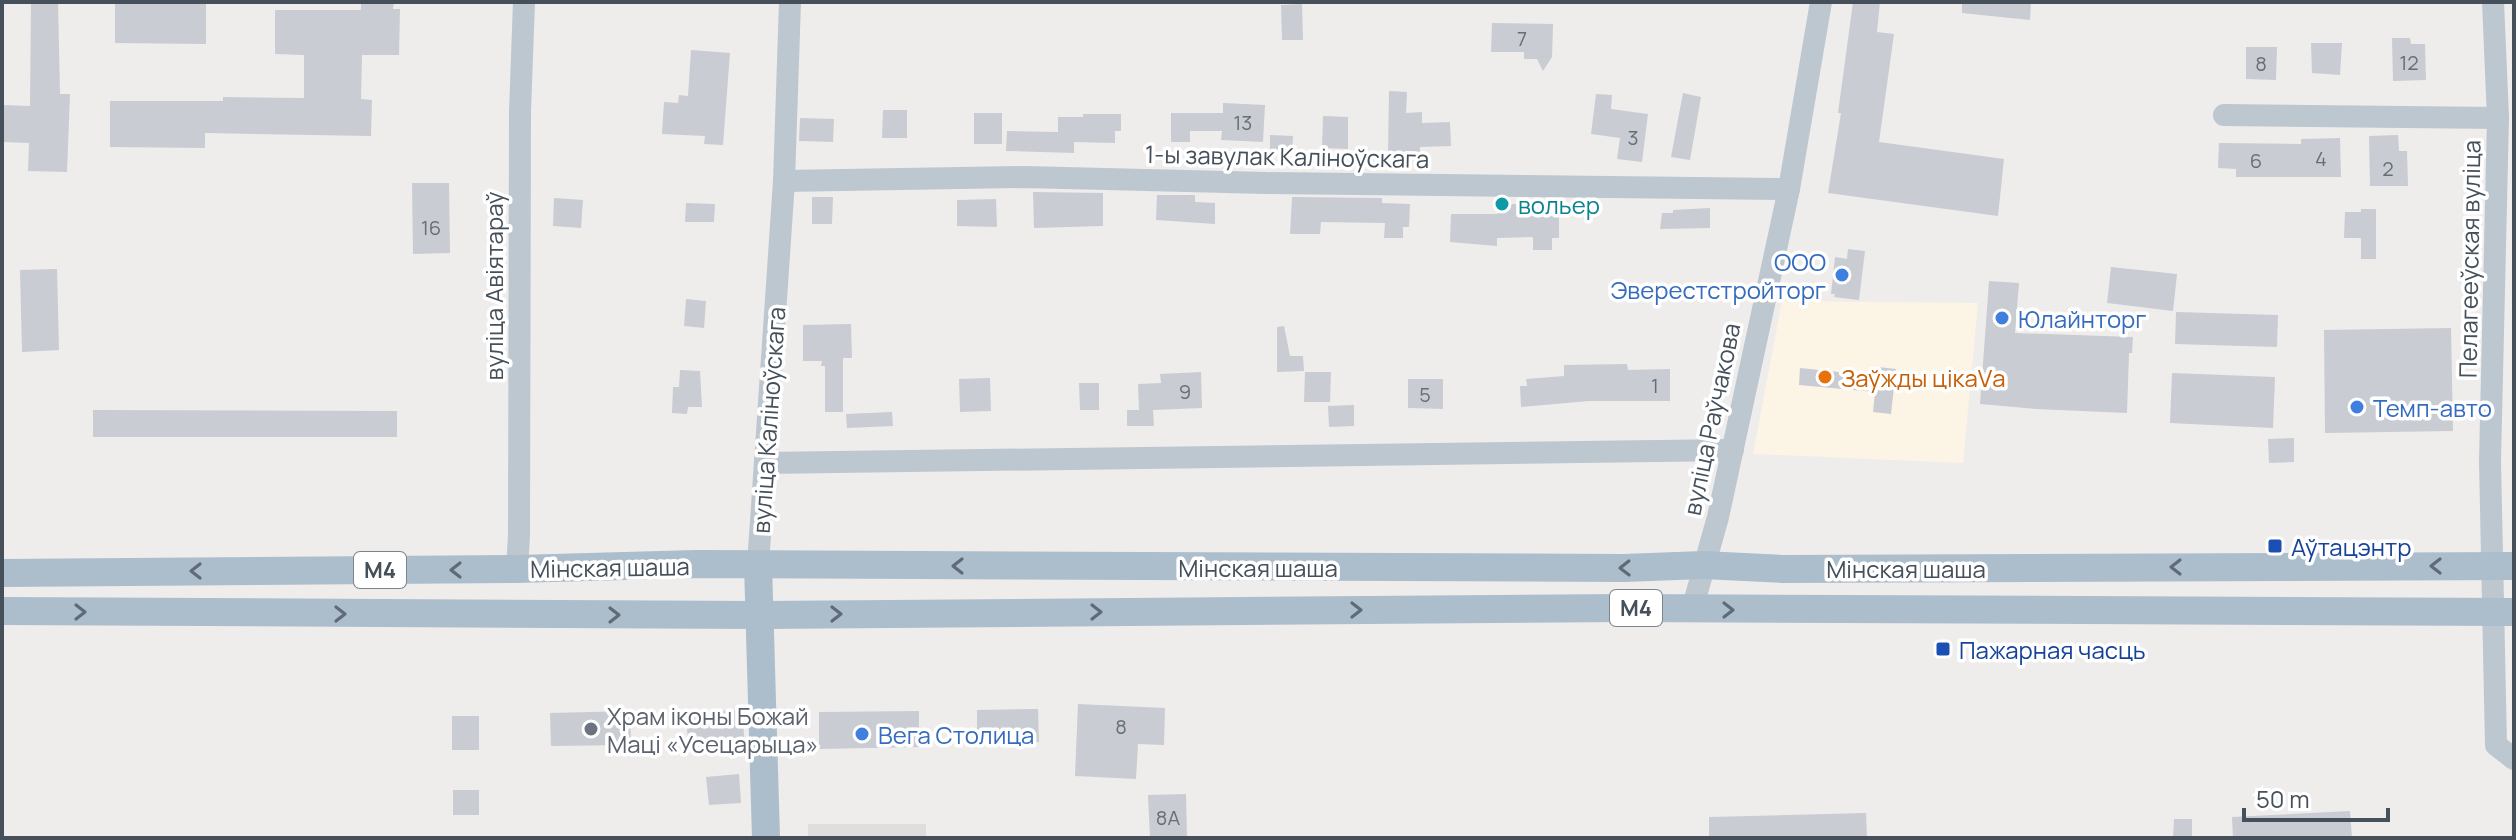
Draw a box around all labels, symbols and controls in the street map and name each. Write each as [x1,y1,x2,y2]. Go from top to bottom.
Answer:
house number: 7 [1517,25,1527,52]
house number: 12 [2399,49,2419,76]
house number: 8 [2255,50,2267,77]
house number: 13 [1234,109,1252,136]
house number: 3 [1627,124,1639,151]
street label: 1-ы завулак Каліноўскага [1145,137,1429,175]
street label: Пелагееўская вуліца [2450,140,2488,378]
house number: 4 [2315,145,2327,172]
house number: 6 [2250,147,2262,174]
house number: 2 [2382,155,2394,182]
place label: вольер [1518,188,1600,221]
street label: вуліца Авіятараў [477,191,510,380]
marker: вольер [1493,195,1511,213]
house number: 16 [421,214,441,241]
place label: ООО Эверестстройторг [1610,245,1826,306]
marker: ООО Эверестстройторг [1833,266,1851,284]
place label: Юлайнторг [2018,302,2147,335]
street label: вуліца Каліноўскага [744,306,792,534]
marker: Юлайнторг [1993,309,2011,327]
street label: вуліца Раўчакова [1675,320,1747,518]
place label: Заўжды цікаVа [1841,361,2006,394]
marker: Заўжды цікаVа [1816,368,1834,386]
house number: 1 [1651,372,1659,399]
house number: 9 [1179,378,1191,405]
house number: 5 [1419,381,1431,408]
place label: Темп-авто [2373,391,2492,424]
marker: Темп-авто [2348,398,2366,416]
place label: Аўтацэнтр [2291,530,2411,563]
marker: Аўтацэнтр [2266,537,2284,555]
street label: Мінская шаша [530,549,690,585]
street label: Мінская шаша [1178,551,1338,584]
road number: М4 [354,552,406,588]
street label: Мінская шаша [1826,552,1986,585]
one-way arrow [951,557,964,574]
one-way arrow [2429,557,2442,575]
one-way arrow [2169,558,2182,576]
one-way arrow [1618,559,1631,576]
one-way arrow [449,561,462,578]
one-way arrow [189,562,202,580]
road number: М4 [1610,590,1662,626]
one-way arrow [1350,601,1363,619]
one-way arrow [1722,601,1735,619]
one-way arrow [74,603,87,621]
one-way arrow [1090,603,1103,621]
one-way arrow [334,605,347,623]
one-way arrow [608,606,621,623]
one-way arrow [830,606,843,623]
place label: Пажарная часць [1959,633,2146,666]
marker: Пажарная часць [1934,640,1952,658]
place label: Храм іконы Божай Маці «Усецарыца» [607,699,818,760]
house number: 8 [1115,713,1127,740]
place label: Вега Столица [878,718,1034,751]
marker: Храм іконы Божай Маці «Усецарыца» [582,720,600,738]
marker: Вега Столица [853,725,871,743]
scale bar [2244,772,2388,822]
text: 50 m [2256,782,2310,815]
house number: 8А [1156,804,1180,831]

